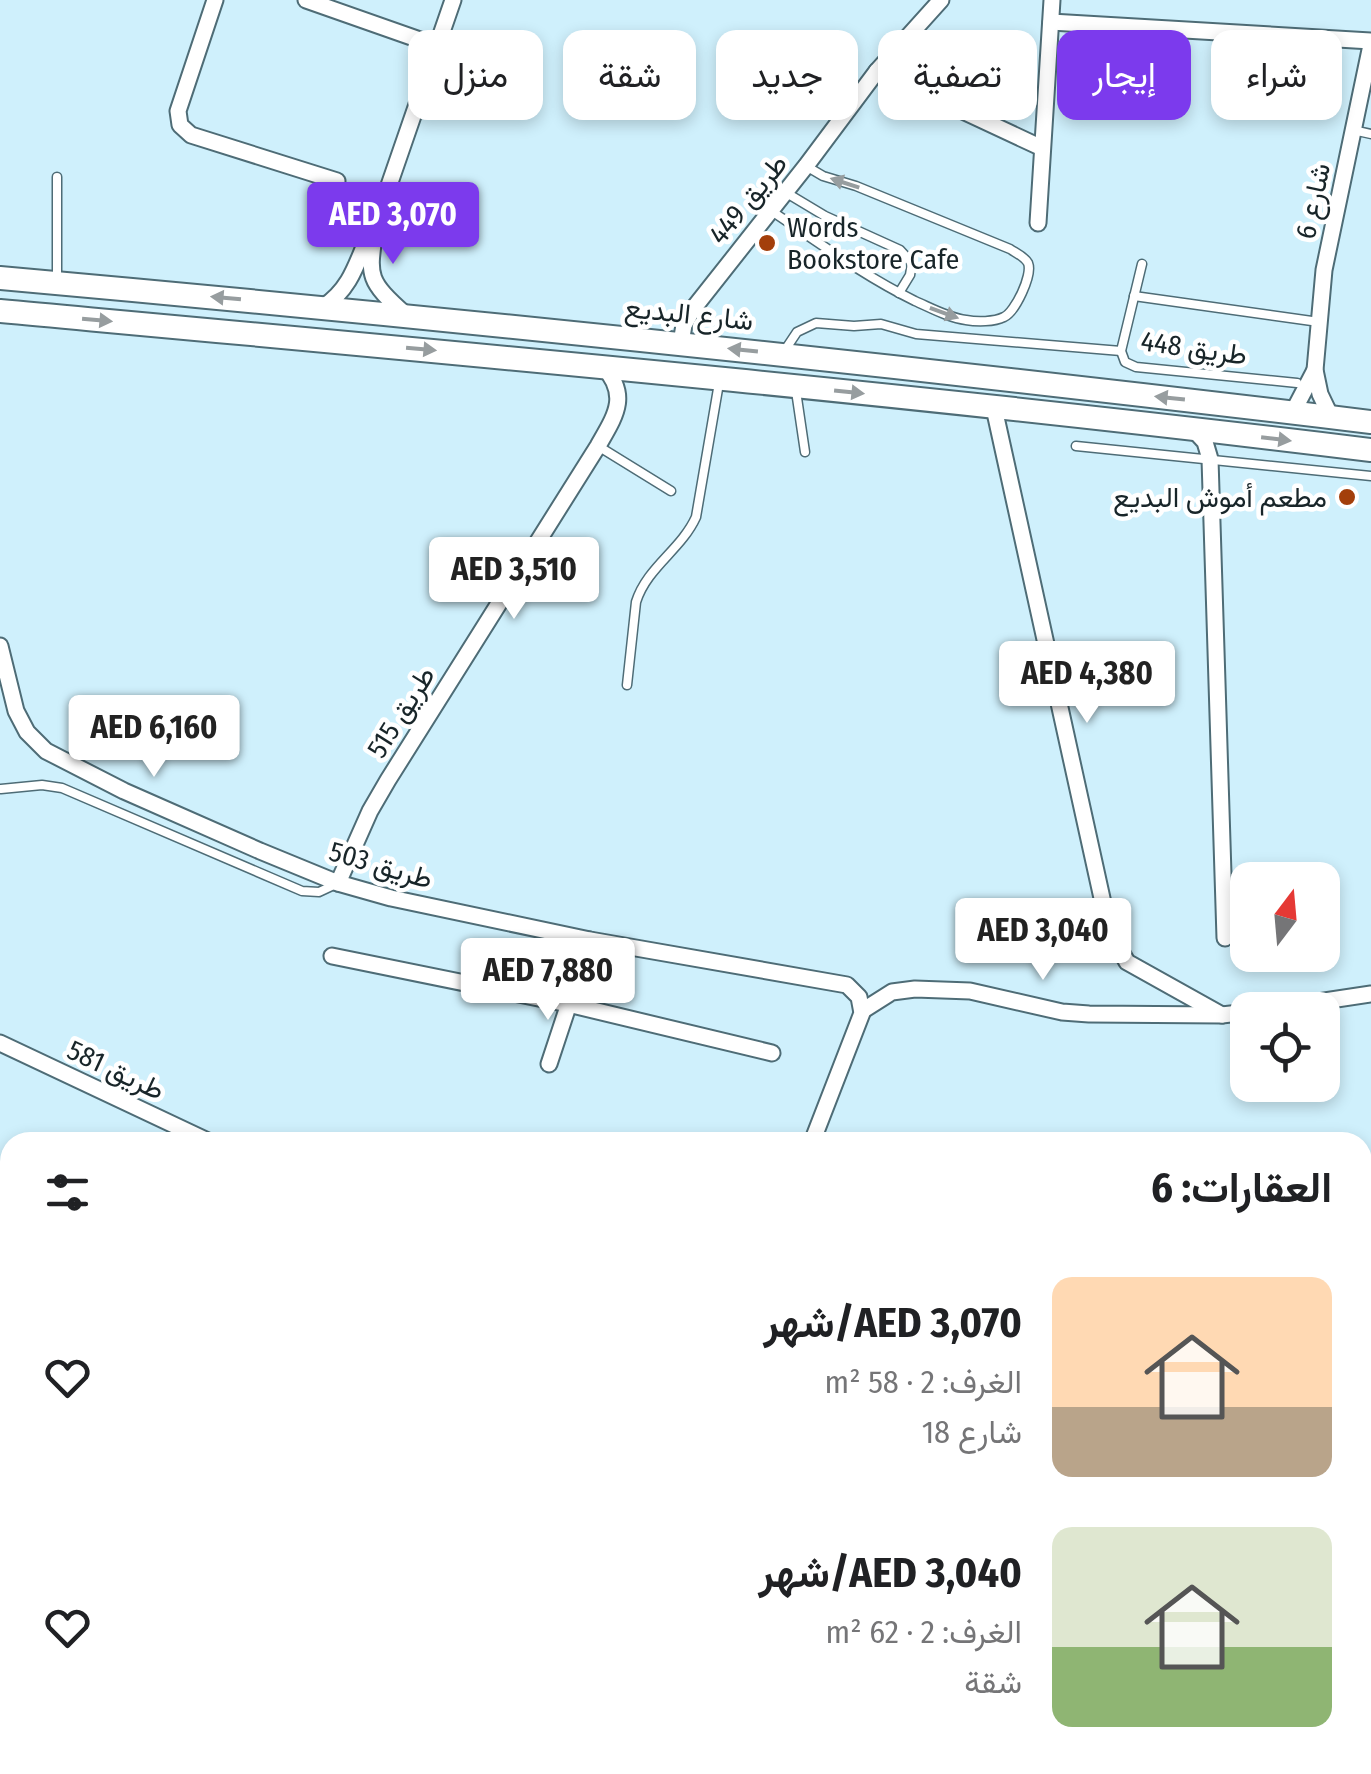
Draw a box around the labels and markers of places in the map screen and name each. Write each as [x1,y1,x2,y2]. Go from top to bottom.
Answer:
pin: AED 3,070 [279,182,507,267]
place label: Words Bookstore Cafe [787,211,959,276]
marker: Words Bookstore Cafe [756,232,778,254]
place label: مطعم أموش البديع [1113,481,1327,517]
marker: مطعم أموش البديع [1336,486,1358,508]
pin: AED 3,510 [400,537,628,622]
pin: AED 4,380 [973,641,1201,726]
pin: AED 6,160 [40,695,268,780]
pin: AED 3,040 [929,898,1157,983]
pin: AED 7,880 [434,938,662,1023]

